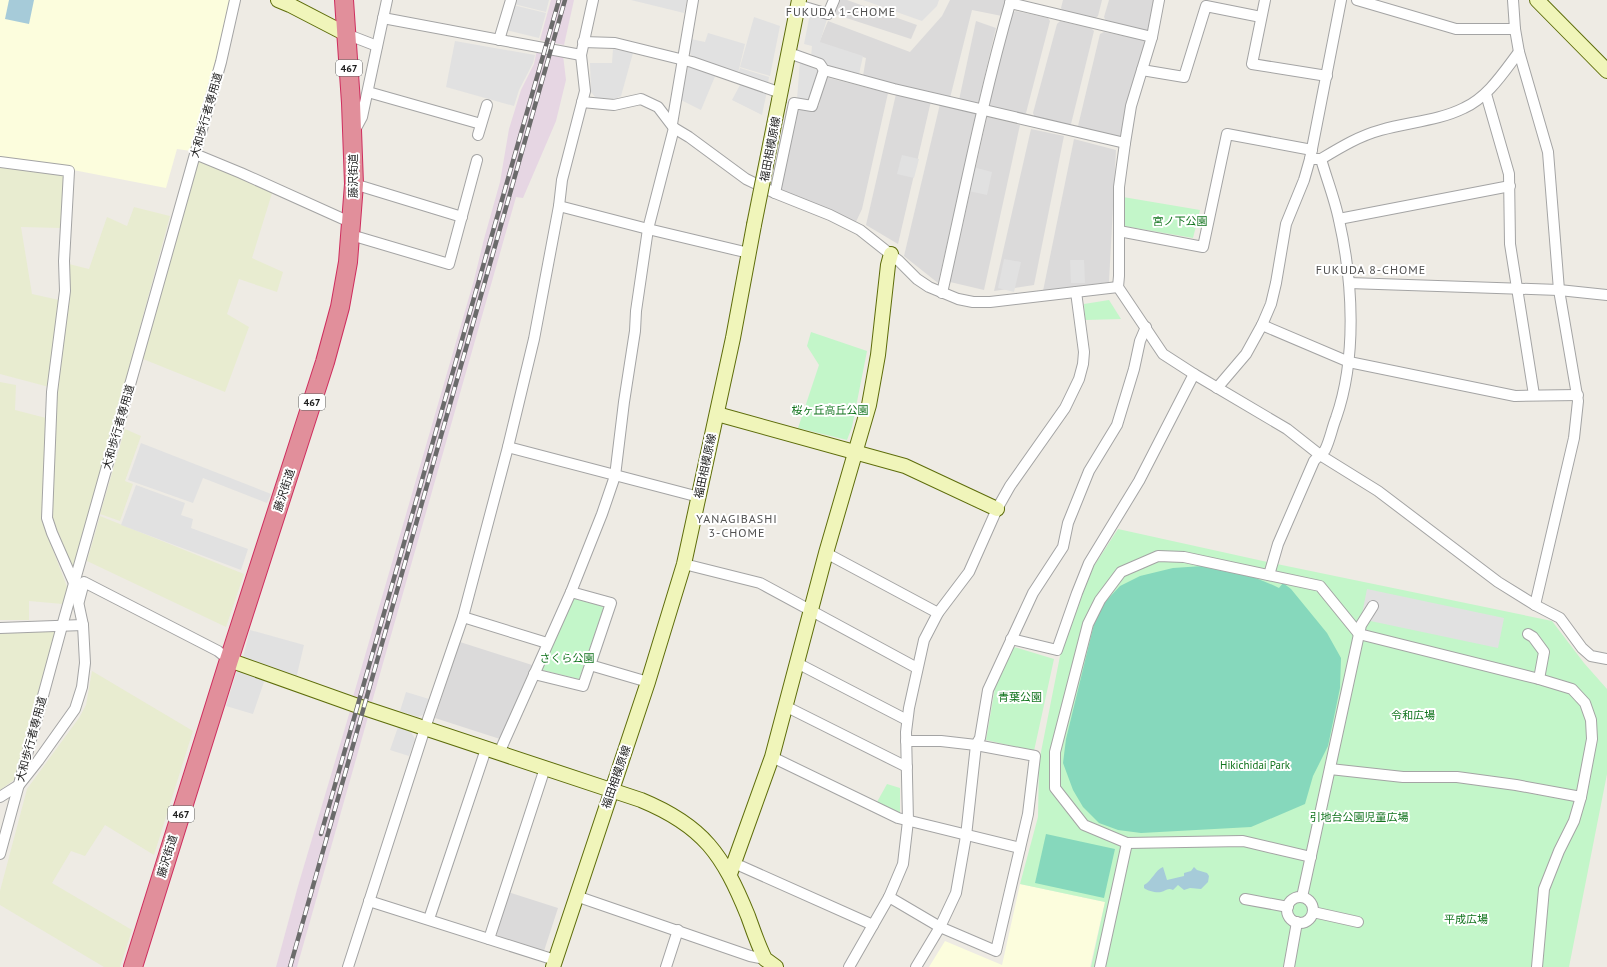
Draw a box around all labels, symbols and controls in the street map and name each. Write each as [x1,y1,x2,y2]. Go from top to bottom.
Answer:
district label: FUKUDA 1-CHOME [786,4,896,19]
road number: 467 [336,60,362,76]
street label: 大和歩行者専用道 [187,71,225,159]
street label: 福田相模原線 [757,115,783,183]
street label: 藤沢街道 [346,154,360,198]
park label: 宮ノ下公園 [1153,214,1208,228]
district label: FUKUDA 8-CHOME [1316,262,1426,277]
street label: 大和歩行者専用道 [99,383,137,471]
road number: 467 [299,394,325,410]
park label: 桜ヶ丘高丘公園 [792,403,869,417]
street label: 福田相模原線 [691,432,719,500]
street label: 藤沢街道 [271,467,297,513]
district label: YANAGIBASHI 3-CHOME [696,511,778,540]
park label: さくら公園 [540,651,595,665]
park label: 青葉公園 [998,690,1042,704]
street label: 大和歩行者専用道 [13,695,49,783]
park label: 令和広場 [1391,708,1435,722]
street label: 福田相模原線 [599,744,633,810]
park label: Hikichidai Park [1220,758,1291,772]
road number: 467 [168,806,194,822]
park label: 引地台公園児童広場 [1310,810,1409,824]
street label: 藤沢街道 [154,833,180,879]
park label: 平成広場 [1444,912,1488,926]

